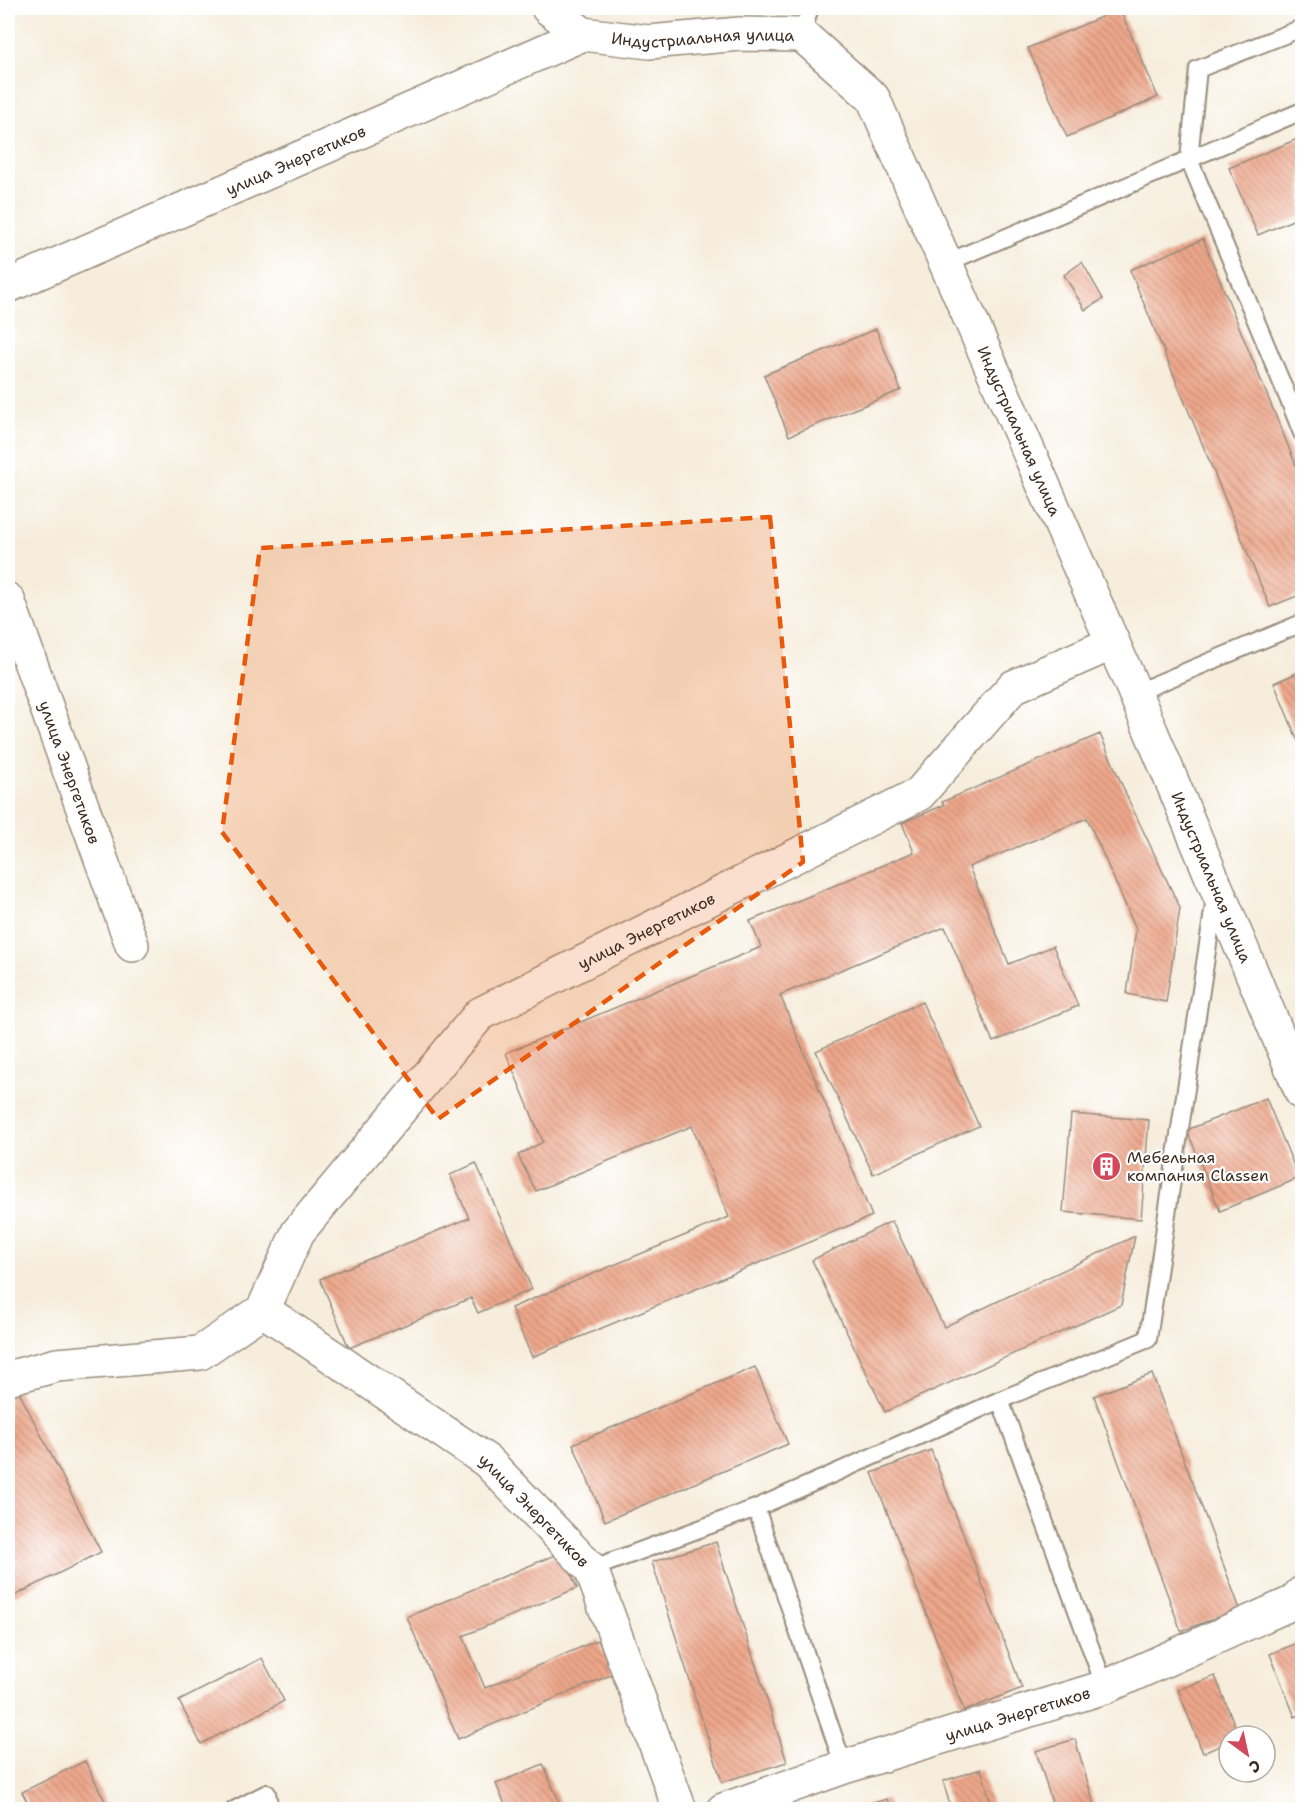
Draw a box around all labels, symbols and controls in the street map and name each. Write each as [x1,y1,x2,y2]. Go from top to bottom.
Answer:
street label: Индустриальная улица [610,24,795,53]
street label: улица Энергетиков [223,121,369,200]
street label: Индустриальная улица [972,343,1066,519]
street label: улица Энергетиков [34,698,105,847]
street label: Индустриальная улица [1166,789,1256,966]
street label: улица Энергетиков [574,888,719,974]
place label: Мебельная компания Сlassen [1127,1147,1269,1186]
building icon: Мебельная компания Сlassen [1090,1150,1122,1182]
street label: улица Энергетиков [475,1448,594,1572]
street label: улица Энергетиков [943,1682,1093,1746]
north arrow [1217,1724,1277,1784]
text: С [1245,1755,1265,1778]

